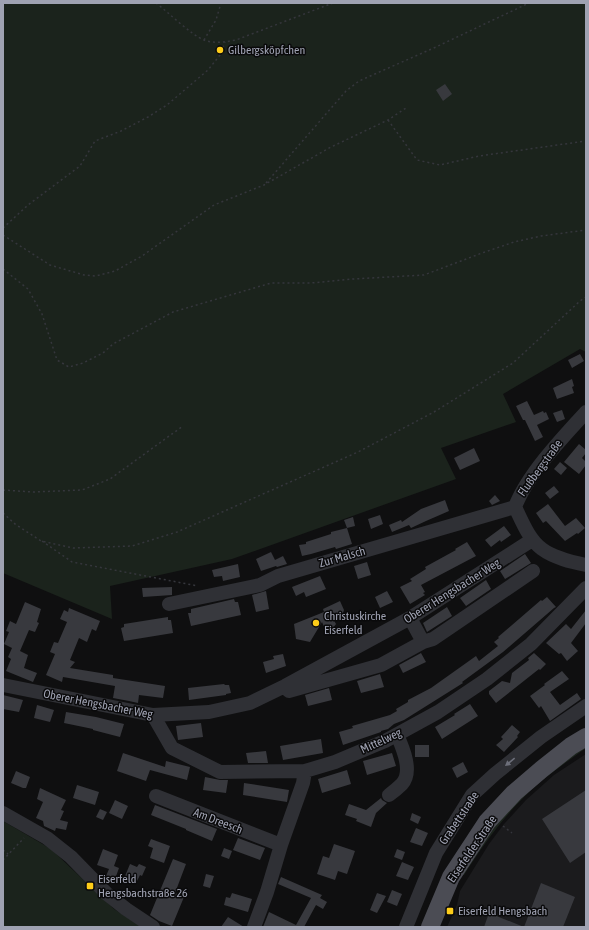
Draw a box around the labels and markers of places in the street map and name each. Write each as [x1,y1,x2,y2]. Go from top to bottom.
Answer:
place label: Gilbergsköpfchen [228,43,305,57]
marker: Gilbergsköpfchen [215,45,225,55]
place label: Christuskirche Eiserfeld [324,609,386,637]
marker: Christuskirche Eiserfeld [311,618,321,628]
place label: Eiserfeld Hengsbachstraße 26 [98,872,188,900]
marker: Eiserfeld Hengsbachstraße 26 [85,881,95,891]
place label: Eiserfeld Hengsbach [458,904,547,918]
marker: Eiserfeld Hengsbach [445,906,455,916]

